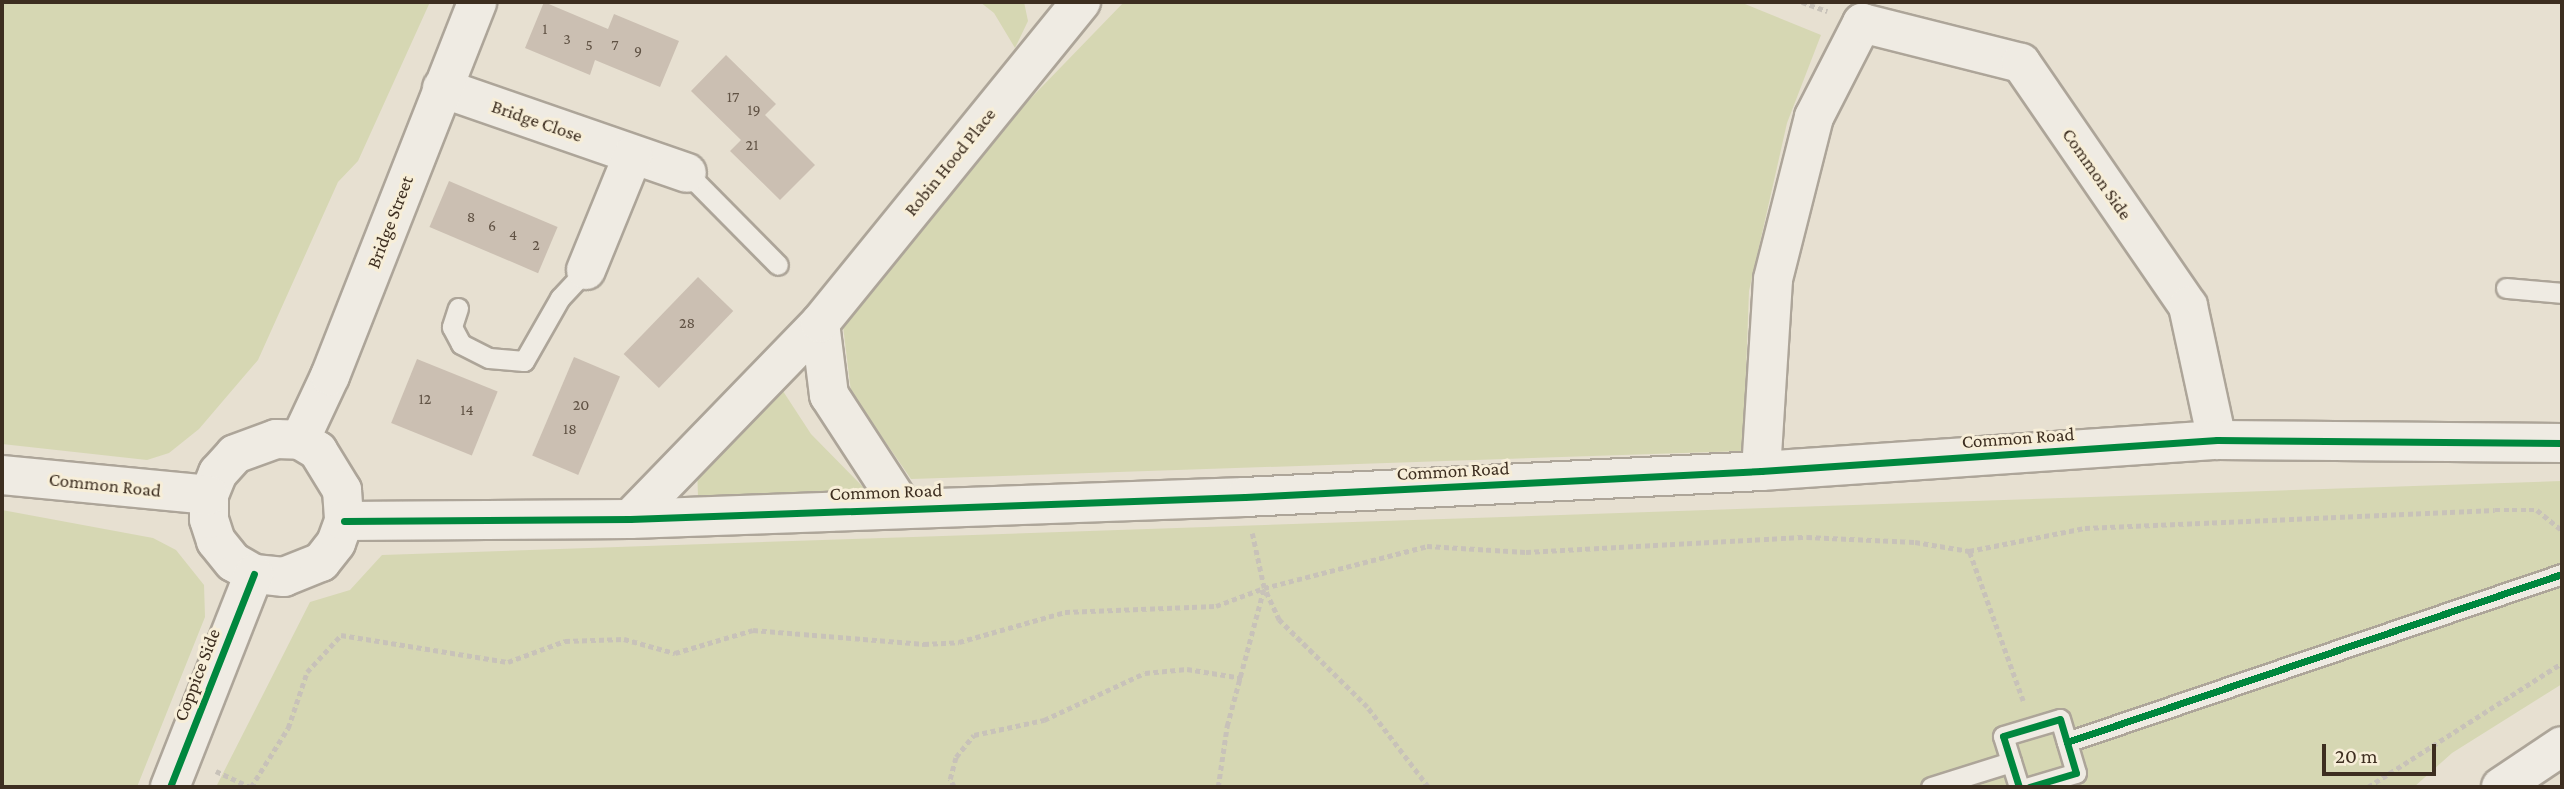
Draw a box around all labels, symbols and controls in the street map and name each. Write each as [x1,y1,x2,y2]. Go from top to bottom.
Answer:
house number: 1 [542,19,548,39]
house number: 3 [563,29,571,49]
house number: 5 [585,35,593,55]
house number: 7 [611,35,619,55]
house number: 9 [634,41,642,61]
house number: 17 [727,87,739,107]
street label: Bridge Close [489,95,585,147]
house number: 19 [747,100,761,120]
street label: Robin Hood Place [899,103,1001,221]
street label: Common Side [2057,124,2137,224]
house number: 21 [746,135,758,155]
street label: Bridge Street [362,172,418,272]
house number: 8 [467,207,475,227]
house number: 6 [488,216,496,236]
house number: 4 [509,225,517,245]
house number: 2 [532,235,540,255]
house number: 28 [679,313,695,333]
house number: 12 [419,389,431,409]
house number: 20 [573,395,589,415]
house number: 14 [460,400,474,420]
house number: 18 [563,419,577,439]
street label: Common Road [1961,423,2075,453]
street label: Common Road [1396,457,1510,485]
street label: Common Road [48,468,162,502]
street label: Common Road [829,479,943,505]
street label: Coppice Side [169,625,225,725]
scale bar [2326,730,2440,774]
text: 20 m [2335,744,2378,768]

